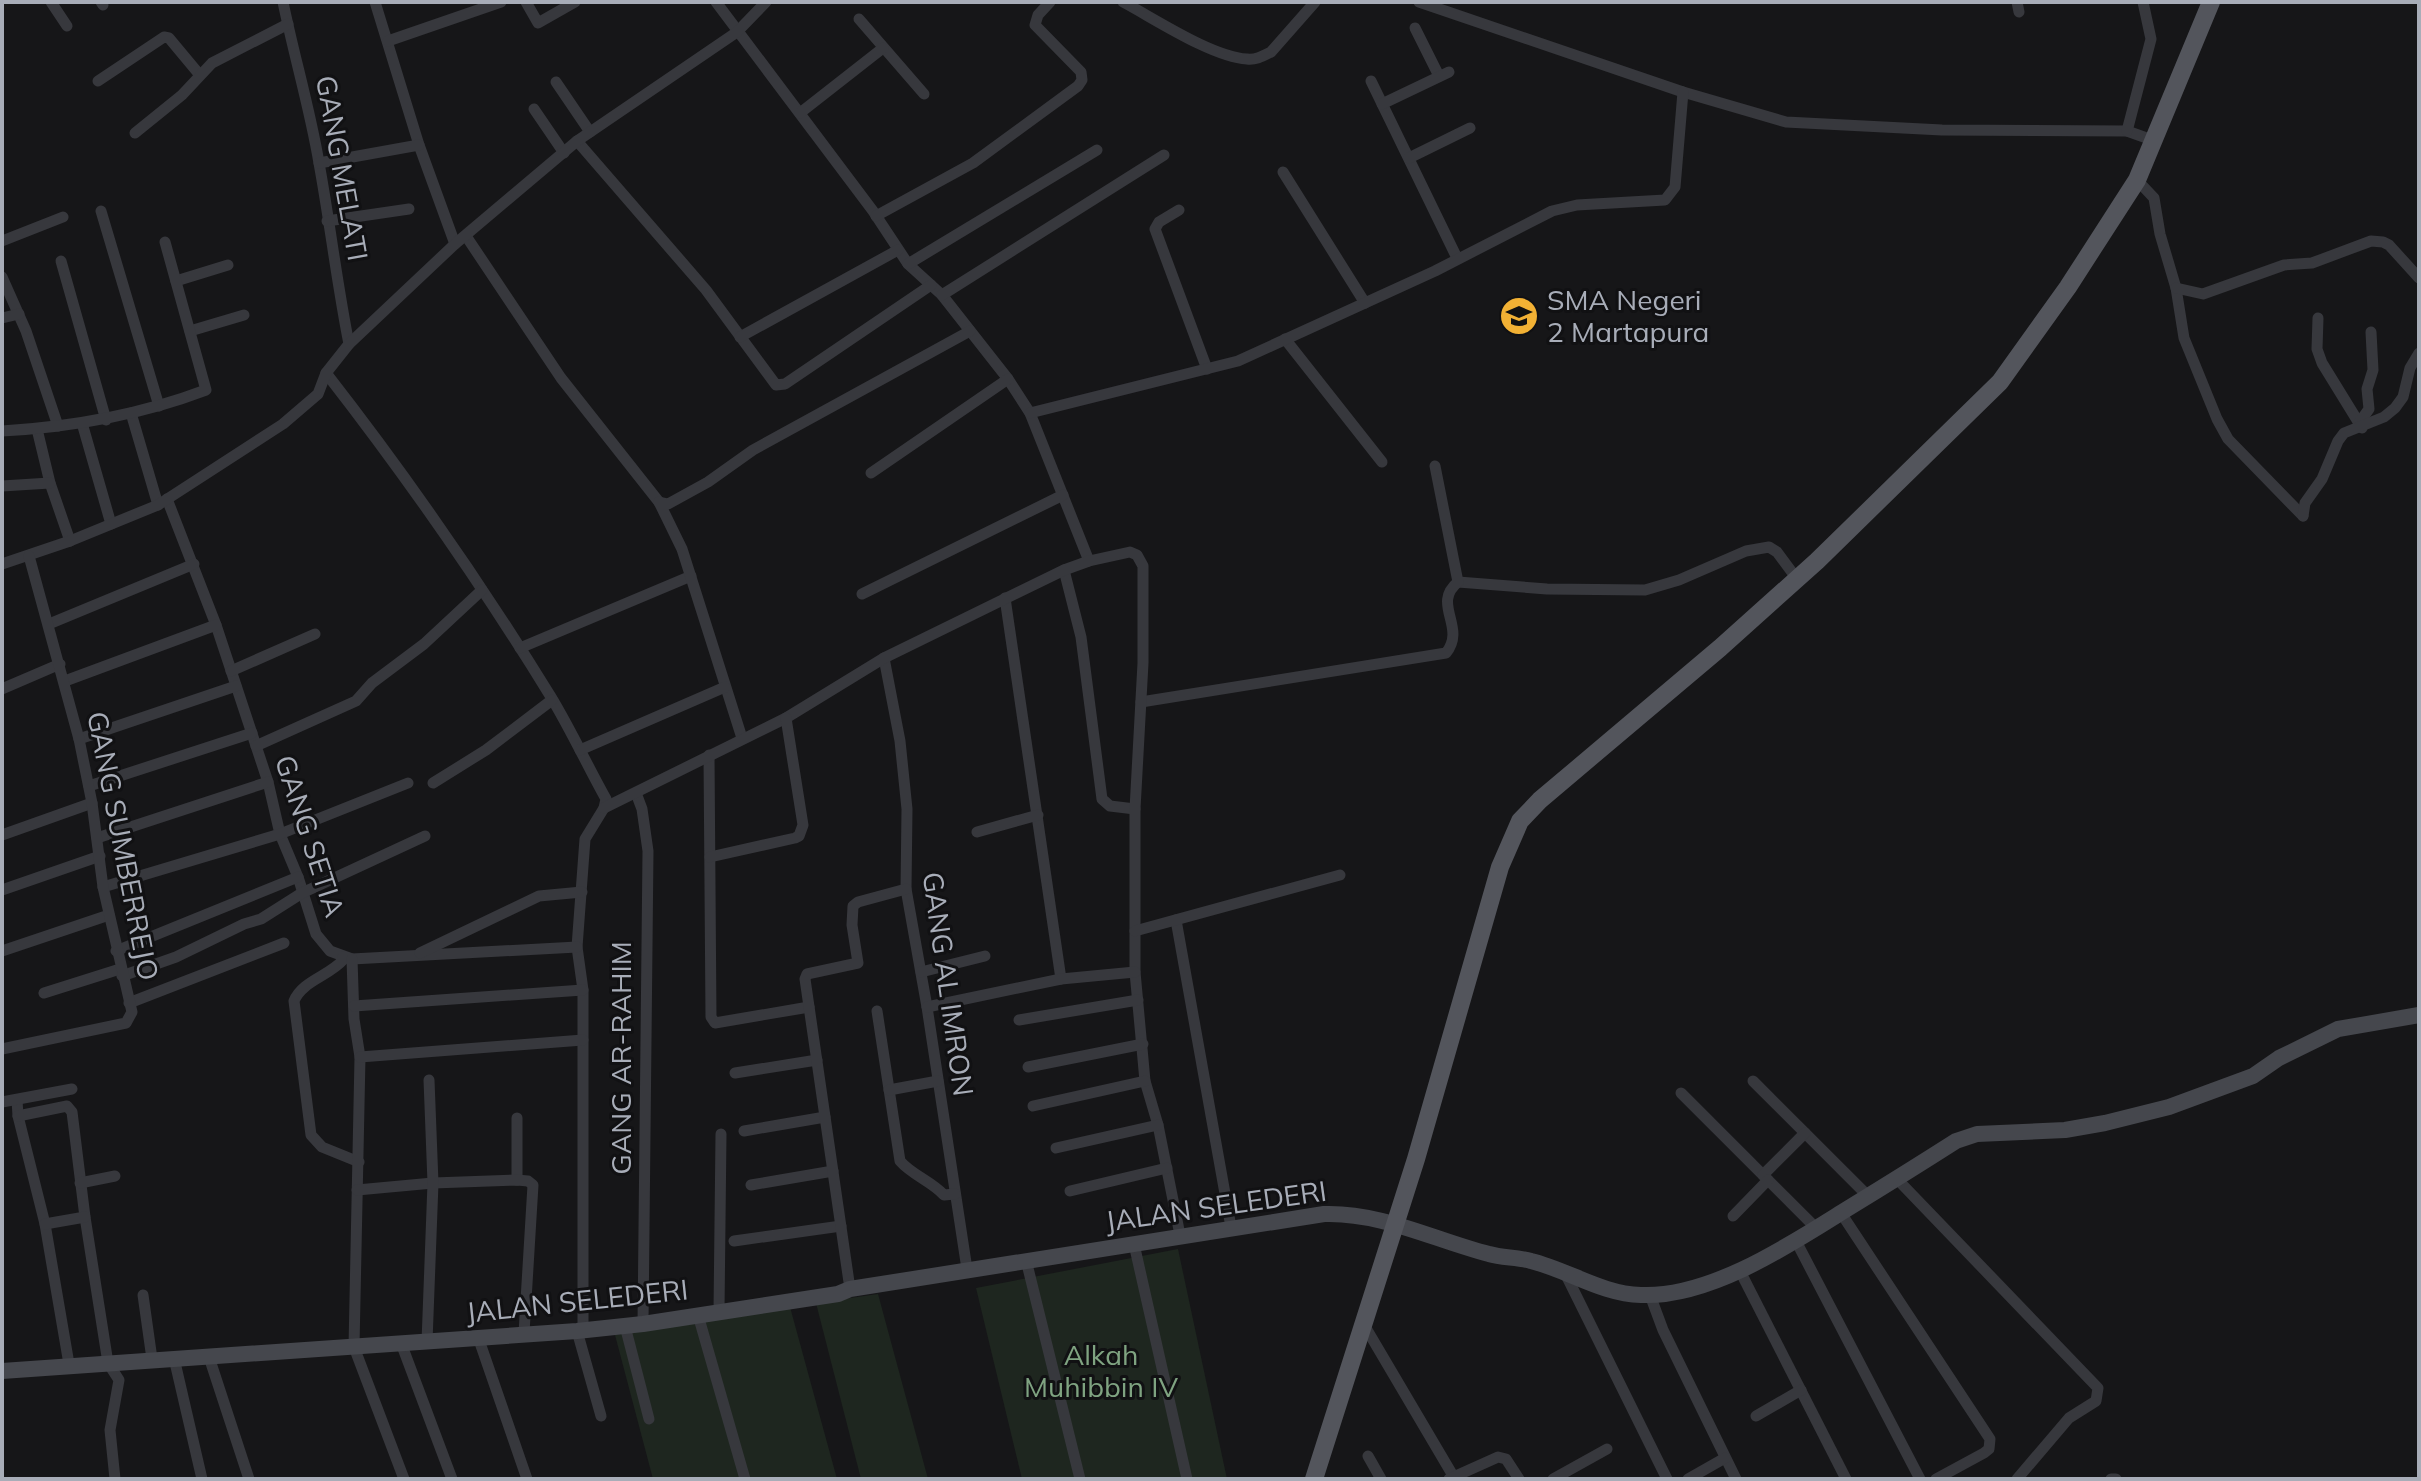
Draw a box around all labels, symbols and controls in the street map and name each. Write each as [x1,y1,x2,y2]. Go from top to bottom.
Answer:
street label: GANG MELATI [309,73,376,263]
place label: SMA Negeri 2 Martapura [1547,282,1709,349]
school or university icon: SMA Negeri 2 Martapura [1498,295,1540,337]
street label: GANG SUMBERREJO [80,708,167,983]
street label: GANG SETIA [268,751,353,922]
street label: GANG AL IMRON [915,870,982,1098]
street label: GANG AR-RAHIM [603,941,638,1175]
street label: JALAN SELEDERI [1103,1173,1329,1238]
street label: JALAN SELEDERI [464,1271,690,1330]
park label: Alkah Muhibbin IV [1024,1337,1178,1404]

